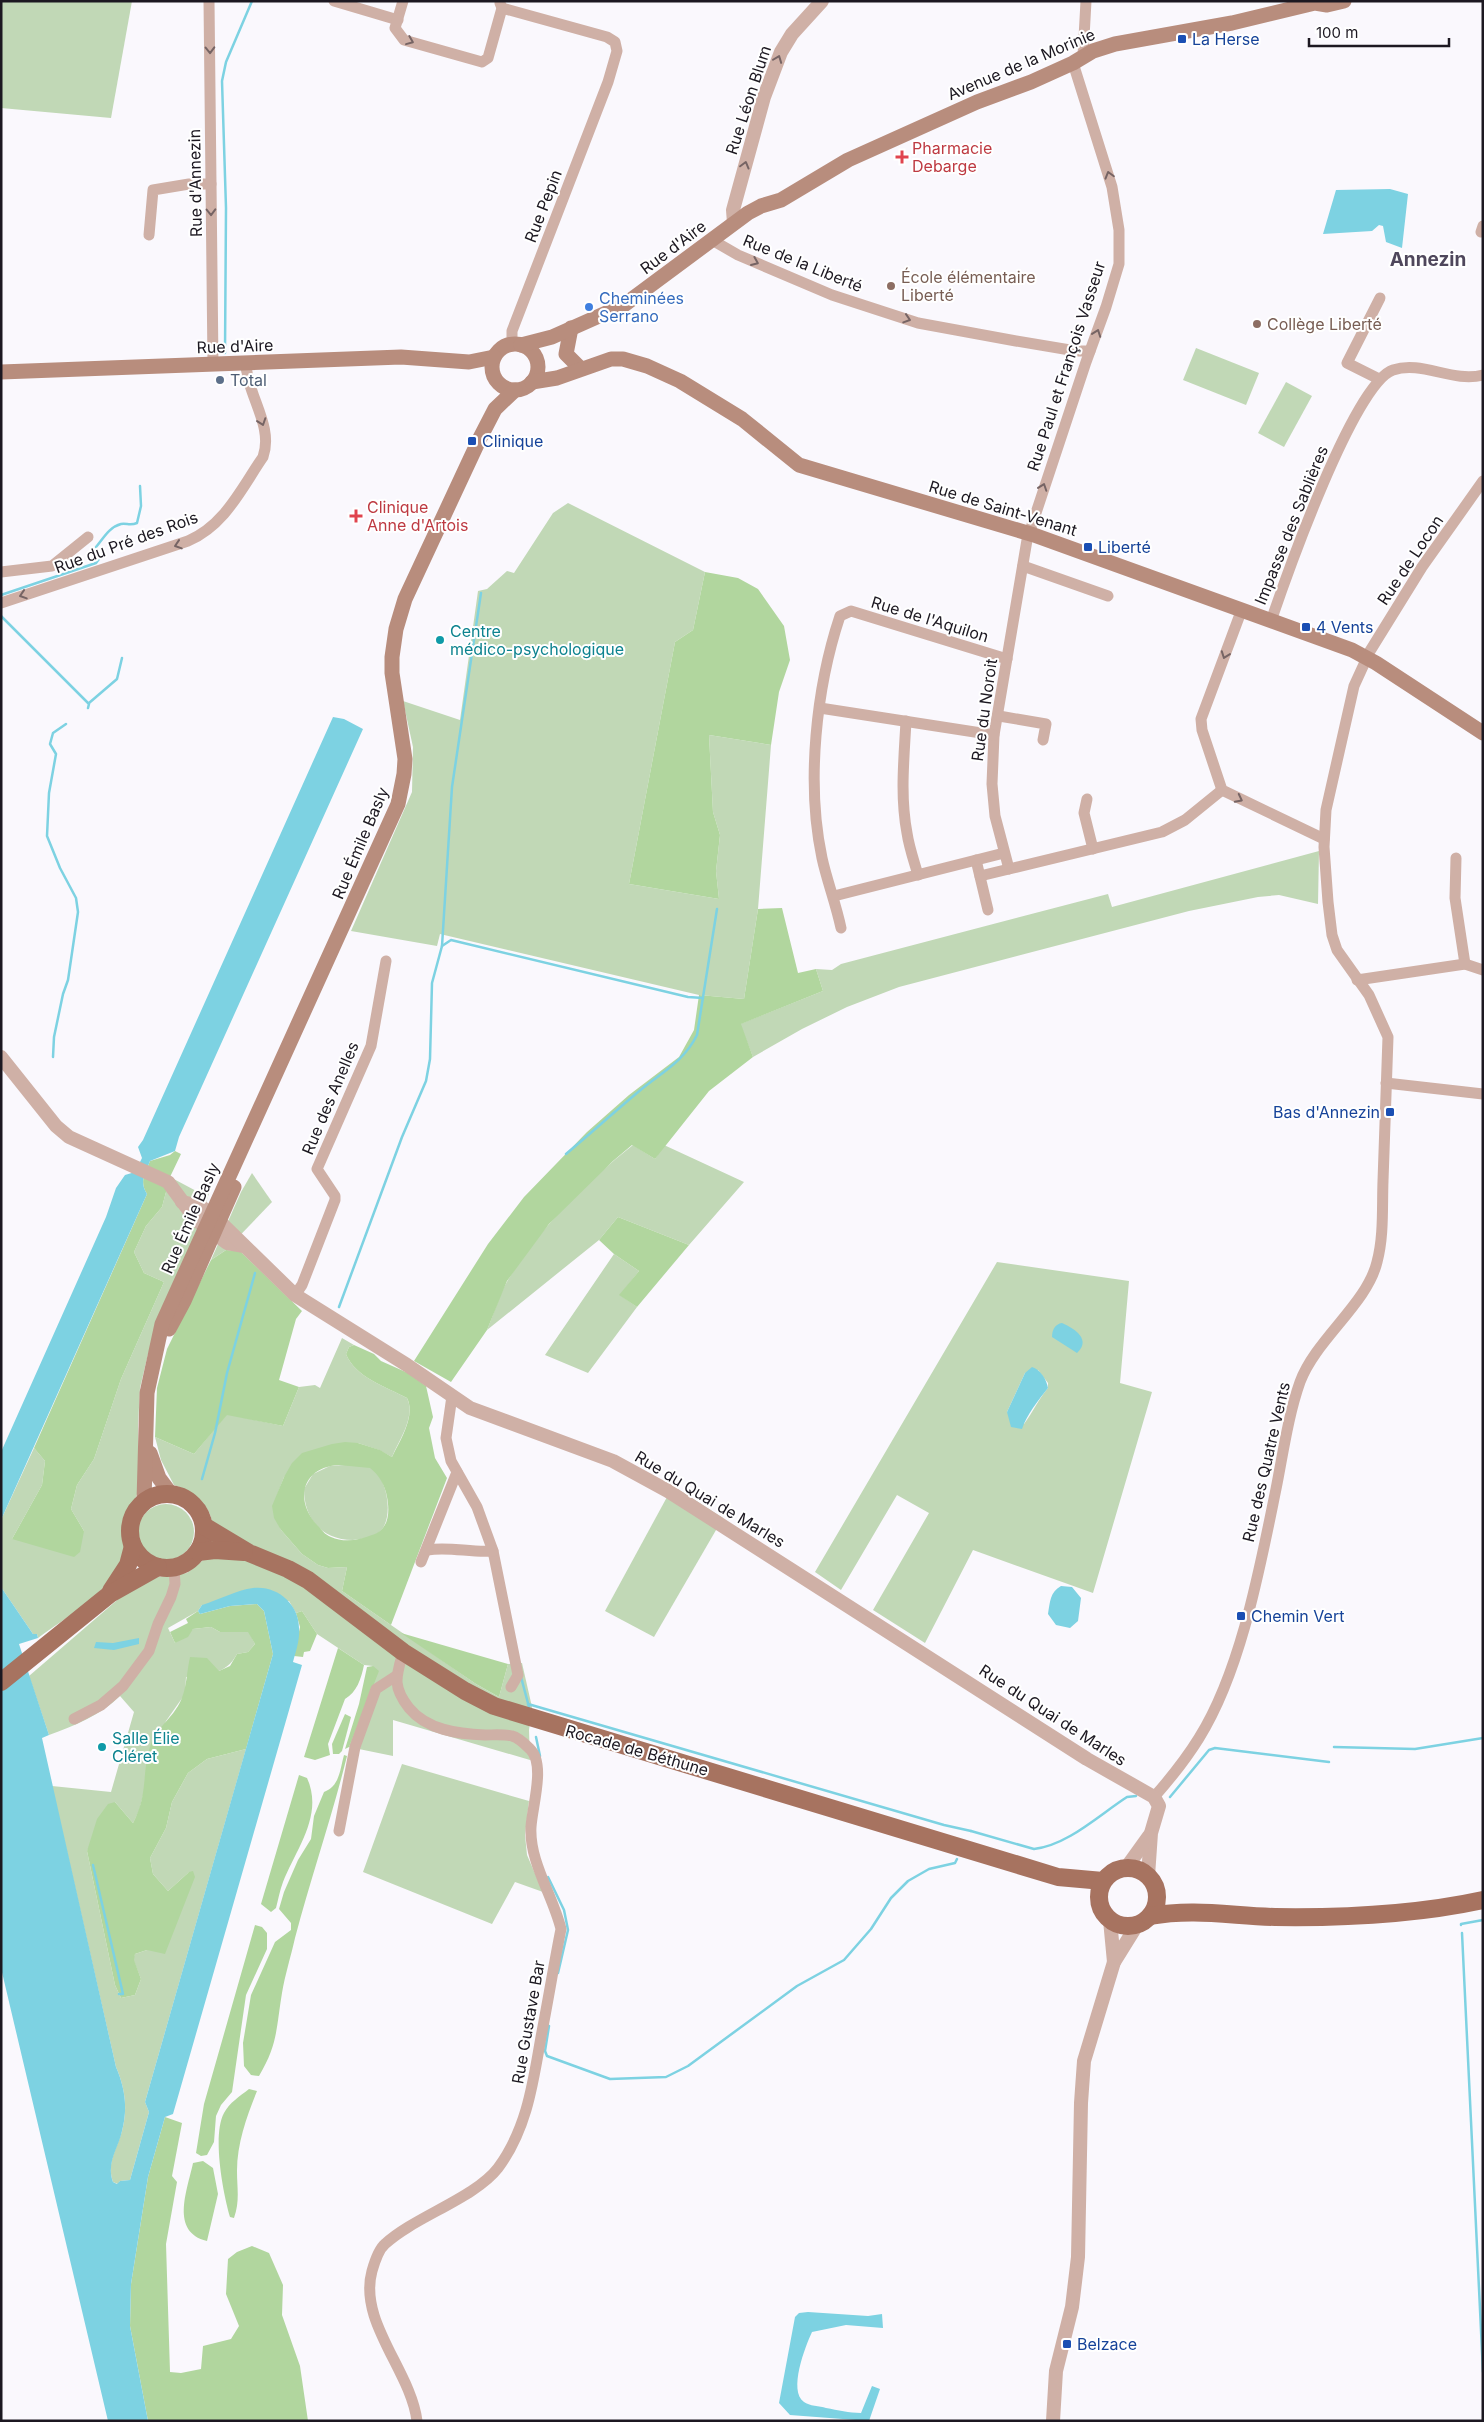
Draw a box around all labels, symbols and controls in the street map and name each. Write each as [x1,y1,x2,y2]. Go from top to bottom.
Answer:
scale bar [1309,15,1449,47]
text: 100 m [1316,23,1358,42]
street label: Avenue de la Morinie [944,24,1098,104]
place label: La Herse [1192,29,1260,49]
marker: La Herse [1176,33,1188,45]
one-way arrow [405,35,414,45]
street label: Rue Léon Blum [721,43,775,157]
one-way arrow [204,46,215,54]
one-way arrow [772,55,783,64]
street label: Rue d'Annezin [184,129,206,237]
place label: Pharmacie Debarge [912,138,992,176]
marker: Pharmacie Debarge [896,151,908,163]
one-way arrow [739,162,749,170]
street label: Rue Pepin [520,167,566,245]
one-way arrow [1104,171,1115,179]
one-way arrow [206,209,216,217]
street label: Rue d'Aire [636,216,710,278]
street label: Rue de la Liberté [740,230,866,296]
district label: Annezin [1390,248,1466,271]
one-way arrow [750,256,759,267]
street label: Rue Paul et François Vasseur [1023,258,1109,474]
place label: École élémentaire Liberté [901,267,1036,305]
marker: École élémentaire Liberté [885,280,897,292]
place label: Cheminées Serrano [599,288,684,326]
marker: Cheminées Serrano [583,301,595,313]
one-way arrow [902,313,911,323]
place label: Collège Liberté [1267,314,1382,334]
marker: Collège Liberté [1251,318,1263,330]
one-way arrow [1090,329,1101,338]
street label: Rue d'Aire [196,335,274,357]
place label: Total [230,370,267,390]
marker: Total [214,374,226,386]
one-way arrow [256,417,266,426]
place label: Clinique [482,431,543,451]
marker: Clinique [466,435,478,447]
street label: Impasse des Sablières [1250,443,1332,607]
street label: Rue de Saint-Venant [926,476,1080,540]
one-way arrow [1038,483,1048,491]
place label: Clinique Anne d'Artois [367,497,468,535]
street label: Rue du Pré des Rois [52,507,200,577]
marker: Clinique Anne d'Artois [349,509,363,523]
street label: Rue de Locon [1373,511,1447,609]
place label: Liberté [1098,537,1151,557]
one-way arrow [174,539,182,549]
marker: Liberté [1082,541,1094,553]
one-way arrow [20,590,28,600]
street label: Rue de l'Aquilon [869,592,991,646]
place label: 4 Vents [1316,617,1373,637]
place label: Centre médico-psychologique [450,621,624,659]
marker: 4 Vents [1300,621,1312,633]
marker: Centre médico-psychologique [434,634,446,646]
one-way arrow [1221,650,1231,658]
street label: Rue du Noroit [967,657,1001,763]
street label: Rue Émile Basly [327,784,393,902]
one-way arrow [1234,793,1243,803]
street label: Rue des Anelles [297,1038,363,1158]
place label: Bas d'Annezin [1273,1102,1380,1122]
marker: Bas d'Annezin [1384,1106,1396,1118]
street label: Rue Émile Basly [157,1159,223,1277]
street label: Rue des Quatre Vents [1238,1380,1294,1544]
street label: Rue du Quai de Marles [631,1446,789,1552]
place label: Chemin Vert [1251,1606,1344,1626]
marker: Chemin Vert [1235,1610,1247,1622]
street label: Rue du Quai de Marles [976,1660,1130,1770]
street label: Rocade de Béthune [563,1720,711,1780]
place label: Salle Élie Cléret [112,1728,180,1766]
marker: Salle Élie Cléret [96,1741,108,1753]
street label: Rue Gustave Bar [507,1958,549,2086]
place label: Belzace [1077,2334,1137,2354]
marker: Belzace [1061,2338,1073,2350]

